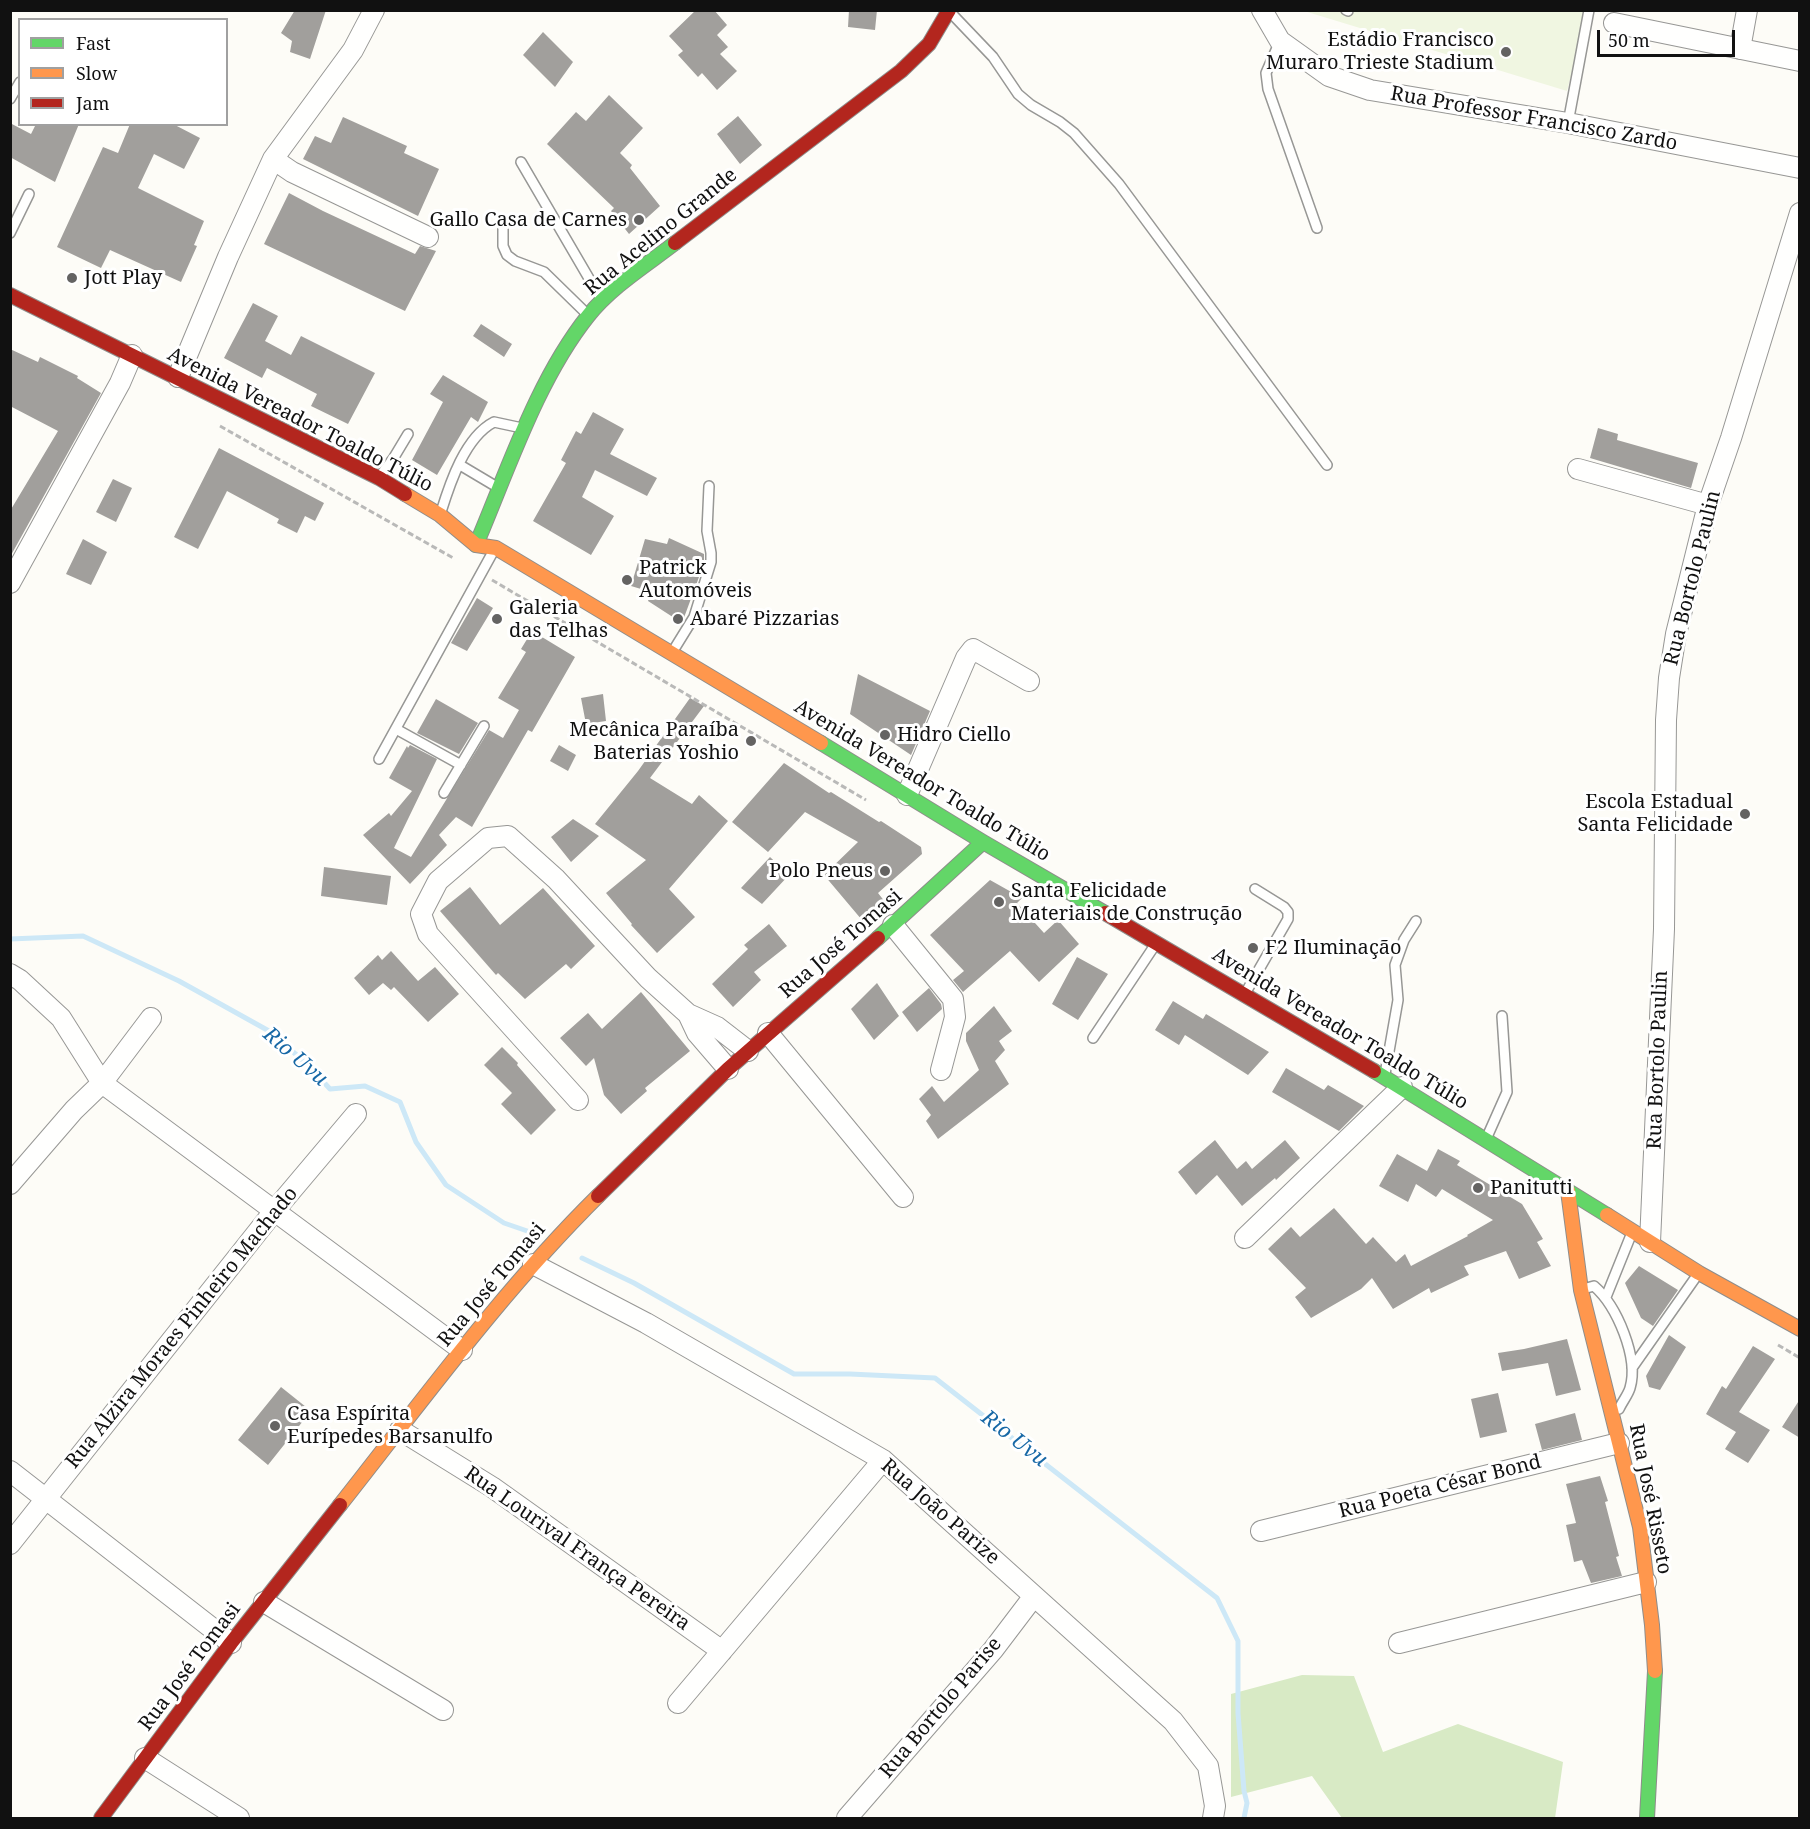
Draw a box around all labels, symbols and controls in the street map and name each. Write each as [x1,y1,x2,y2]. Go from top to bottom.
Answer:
legend [18,18,228,126]
scale bar [1600,18,1738,56]
place label: Estádio Francisco Muraro Trieste Stadium [1266,28,1494,75]
text: 50 m [1608,28,1650,52]
text: Fast [76,31,111,55]
marker: Estádio Francisco Muraro Trieste Stadium [1499,45,1513,59]
text: Slow [76,61,117,85]
street label: Rua Professor Francisco Zardo [1389,82,1679,156]
text: Jam [76,91,110,115]
street label: Rua Acelino Grande [580,163,742,301]
place label: Gallo Casa de Carnes [430,208,627,232]
marker: Gallo Casa de Carnes [632,213,646,227]
place label: Jott Play [84,266,162,290]
marker: Jott Play [65,271,79,285]
street label: Avenida Vereador Toaldo Túlio [163,342,437,498]
street label: Rua Bortolo Paulin [1660,488,1726,668]
place label: Patrick Automóveis [639,556,752,603]
marker: Patrick Automóveis [620,573,634,587]
place label: Galeria das Telhas [509,596,608,643]
place label: Abaré Pizzarias [690,607,839,631]
marker: Galeria das Telhas [490,612,504,626]
marker: Abaré Pizzarias [671,612,685,626]
street label: Avenida Vereador Toaldo Túlio [790,695,1054,867]
place label: Mecânica Paraíba Baterias Yoshio [569,718,739,765]
place label: Hidro Ciello [897,723,1011,747]
marker: Hidro Ciello [878,728,892,742]
marker: Mecânica Paraíba Baterias Yoshio [744,734,758,748]
place label: Escola Estadual Santa Felicidade [1577,790,1733,837]
marker: Escola Estadual Santa Felicidade [1738,807,1752,821]
place label: Polo Pneus [769,859,873,883]
marker: Polo Pneus [878,864,892,878]
place label: Santa Felicidade Materiais de Construção [1011,879,1242,926]
street label: Rua José Tomasi [775,884,907,1004]
marker: Santa Felicidade Materiais de Construção [992,895,1006,909]
place label: F2 Iluminação [1265,936,1402,960]
marker: F2 Iluminação [1246,941,1260,955]
street label: Avenida Vereador Toaldo Túlio [1208,943,1472,1115]
street label: Rua Bortolo Paulin [1643,970,1673,1150]
water label: Rio Uvu [258,1022,332,1092]
place label: Panitutti [1490,1176,1573,1200]
marker: Panitutti [1471,1181,1485,1195]
street label: Rua Alzira Moraes Pinheiro Machado [61,1182,303,1474]
street label: Rua José Tomasi [433,1218,551,1352]
place label: Casa Espírita Eurípedes Barsanulfo [287,1402,493,1449]
water label: Rio Uvu [976,1405,1052,1473]
marker: Casa Espírita Eurípedes Barsanulfo [268,1419,282,1433]
street label: Rua José Risseto [1624,1422,1676,1576]
street label: Rua Poeta César Bond [1336,1450,1544,1524]
street label: Rua João Parize [876,1454,1004,1570]
street label: Rua Lourival França Pereira [460,1462,694,1636]
street label: Rua José Tomasi [134,1598,246,1736]
street label: Rua Bortolo Parise [875,1633,1007,1783]

